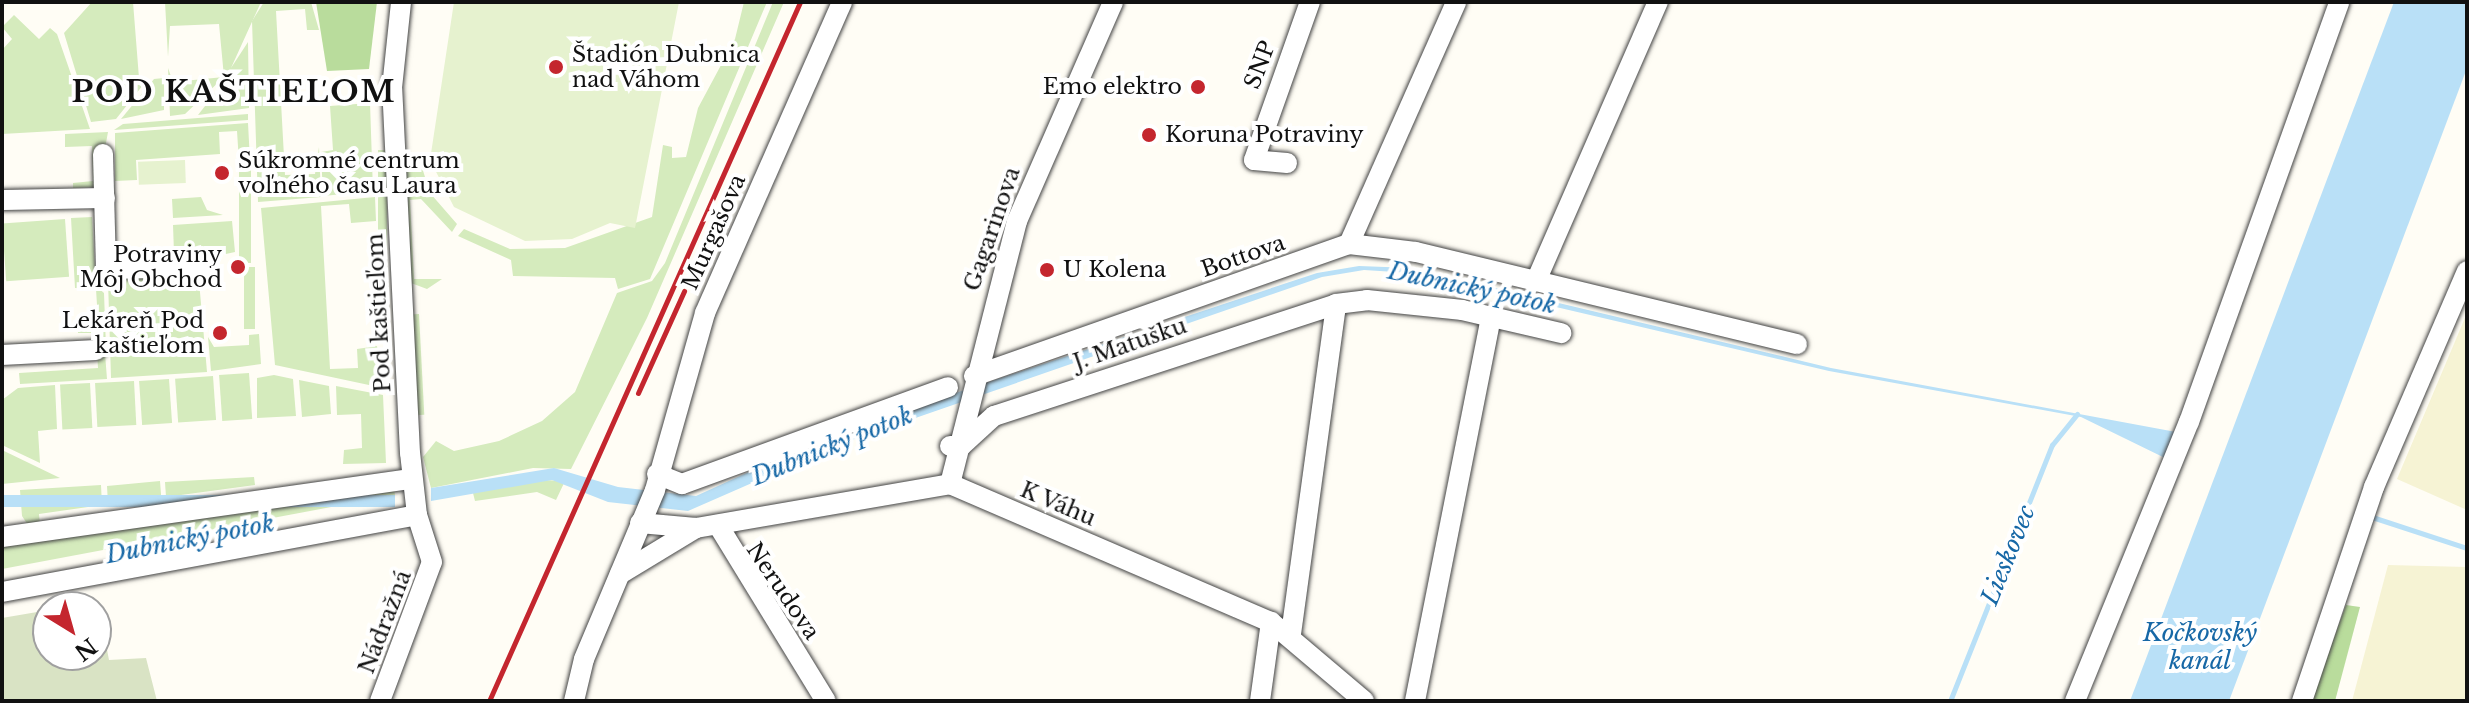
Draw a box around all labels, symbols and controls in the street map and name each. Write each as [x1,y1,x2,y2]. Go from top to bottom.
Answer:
street label: SNP [1239,37,1281,93]
place label: Štadión Dubnica nad Váhom [572,41,760,92]
marker: Štadión Dubnica nad Váhom [547,58,565,76]
district label: POD KAŠTIEĽOM [71,74,397,110]
place label: Emo elektro [1043,74,1182,100]
marker: Emo elektro [1189,78,1207,96]
place label: Koruna Potraviny [1165,122,1364,148]
marker: Koruna Potraviny [1140,126,1158,144]
place label: Súkromné centrum voľného času Laura [238,147,460,198]
marker: Súkromné centrum voľného času Laura [213,164,231,182]
street label: Gagarinova [958,164,1026,294]
street label: Murgašova [677,170,751,294]
street label: Bottova [1197,229,1289,283]
street label: Pod kaštieľom [362,233,396,393]
place label: Potraviny Môj Obchod [80,241,222,292]
water label: Dubnický potok [1385,256,1559,320]
place label: U Kolena [1063,257,1166,283]
marker: Potraviny Môj Obchod [229,258,247,276]
marker: U Kolena [1038,261,1056,279]
place label: Lekáreň Pod kaštieľom [62,307,204,358]
street label: J. Matušku [1070,312,1190,376]
marker: Lekáreň Pod kaštieľom [211,324,229,342]
water label: Dubnický potok [747,401,917,491]
street label: K Váhu [1016,476,1100,532]
water label: Lieskovec [1975,501,2041,609]
water label: Dubnický potok [103,508,277,570]
street label: Nerudova [741,538,825,644]
street label: Nádražná [353,567,417,677]
north arrow [32,591,112,671]
water label: Kočkovský kanál [2143,619,2257,675]
text: N [69,632,102,666]

